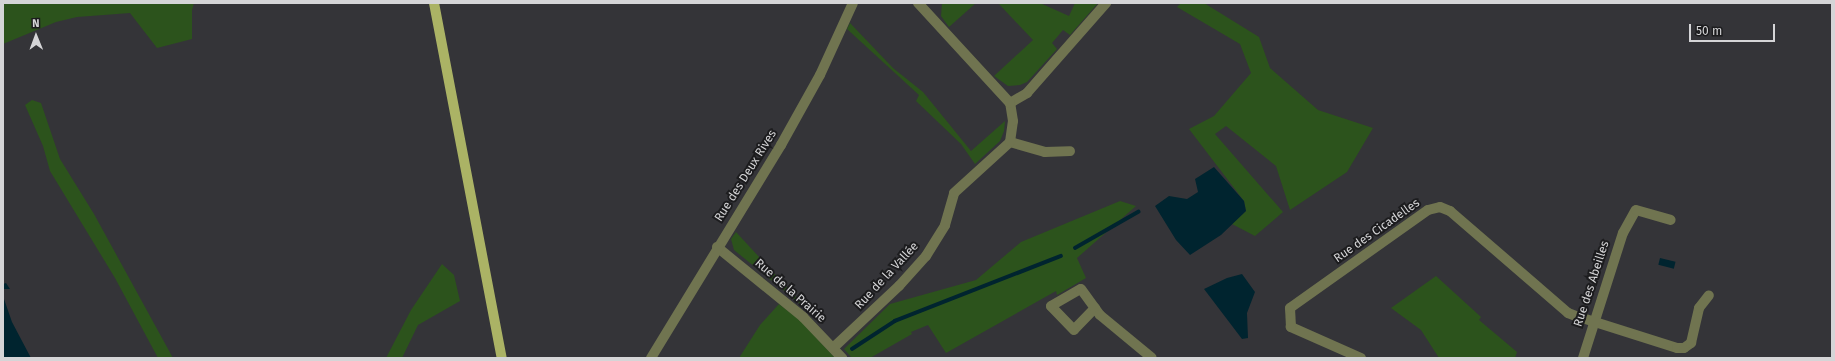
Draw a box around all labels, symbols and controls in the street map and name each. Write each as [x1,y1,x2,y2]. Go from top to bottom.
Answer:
north arrow [16,16,56,56]
scale bar [1691,16,1777,42]
text: N [32,17,40,30]
text: 50 m [1696,24,1722,38]
street label: Rue des Deux Rives [712,128,780,224]
street label: Rue des Cicadelles [1331,196,1423,266]
street label: Rue de la Vallée [852,239,922,313]
street label: Rue des Abeilles [1571,239,1613,329]
street label: Rue de la Prairie [752,256,828,326]

